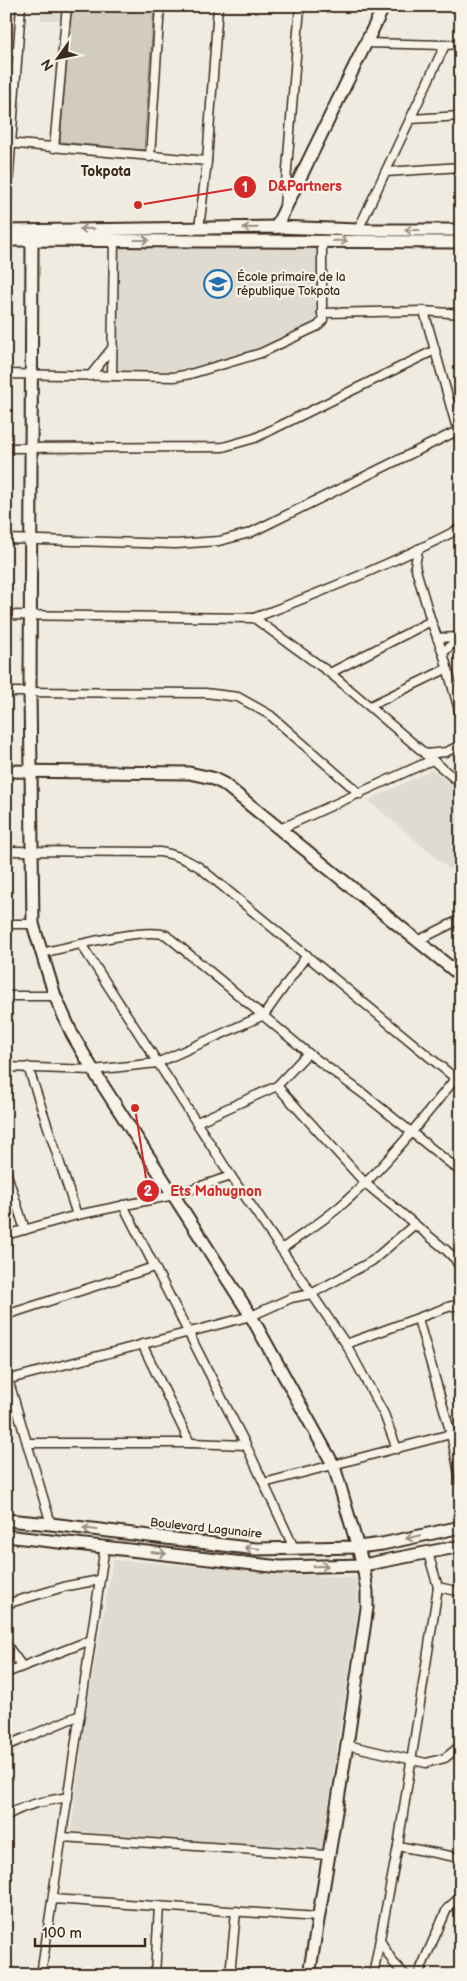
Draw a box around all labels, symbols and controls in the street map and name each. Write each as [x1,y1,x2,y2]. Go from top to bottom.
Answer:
north arrow [32,32,82,82]
text: N [38,56,58,74]
district label: Tokpota [81,163,131,180]
callout: D&Partners [233,172,352,201]
text: 1 [242,178,248,197]
text: D&Partners [268,178,342,195]
one-way arrow [242,223,258,233]
one-way arrow [79,225,95,234]
one-way arrow [404,225,420,235]
one-way arrow [134,235,150,245]
one-way arrow [332,236,348,246]
school or university icon: École primaire de la république Tokpota [203,269,233,299]
place label: École primaire de la république Tokpota [237,269,346,299]
callout: Ets Mahugnon [135,1176,272,1205]
text: 2 [144,1182,153,1201]
text: Ets Mahugnon [170,1183,262,1200]
street label: Boulevard Lagunaire [149,1515,263,1542]
one-way arrow [83,1524,99,1534]
one-way arrow [406,1533,422,1542]
one-way arrow [244,1544,260,1553]
one-way arrow [151,1548,167,1558]
one-way arrow [312,1561,328,1571]
scale bar [35,1916,145,1948]
text: 100 m [42,1924,82,1943]

